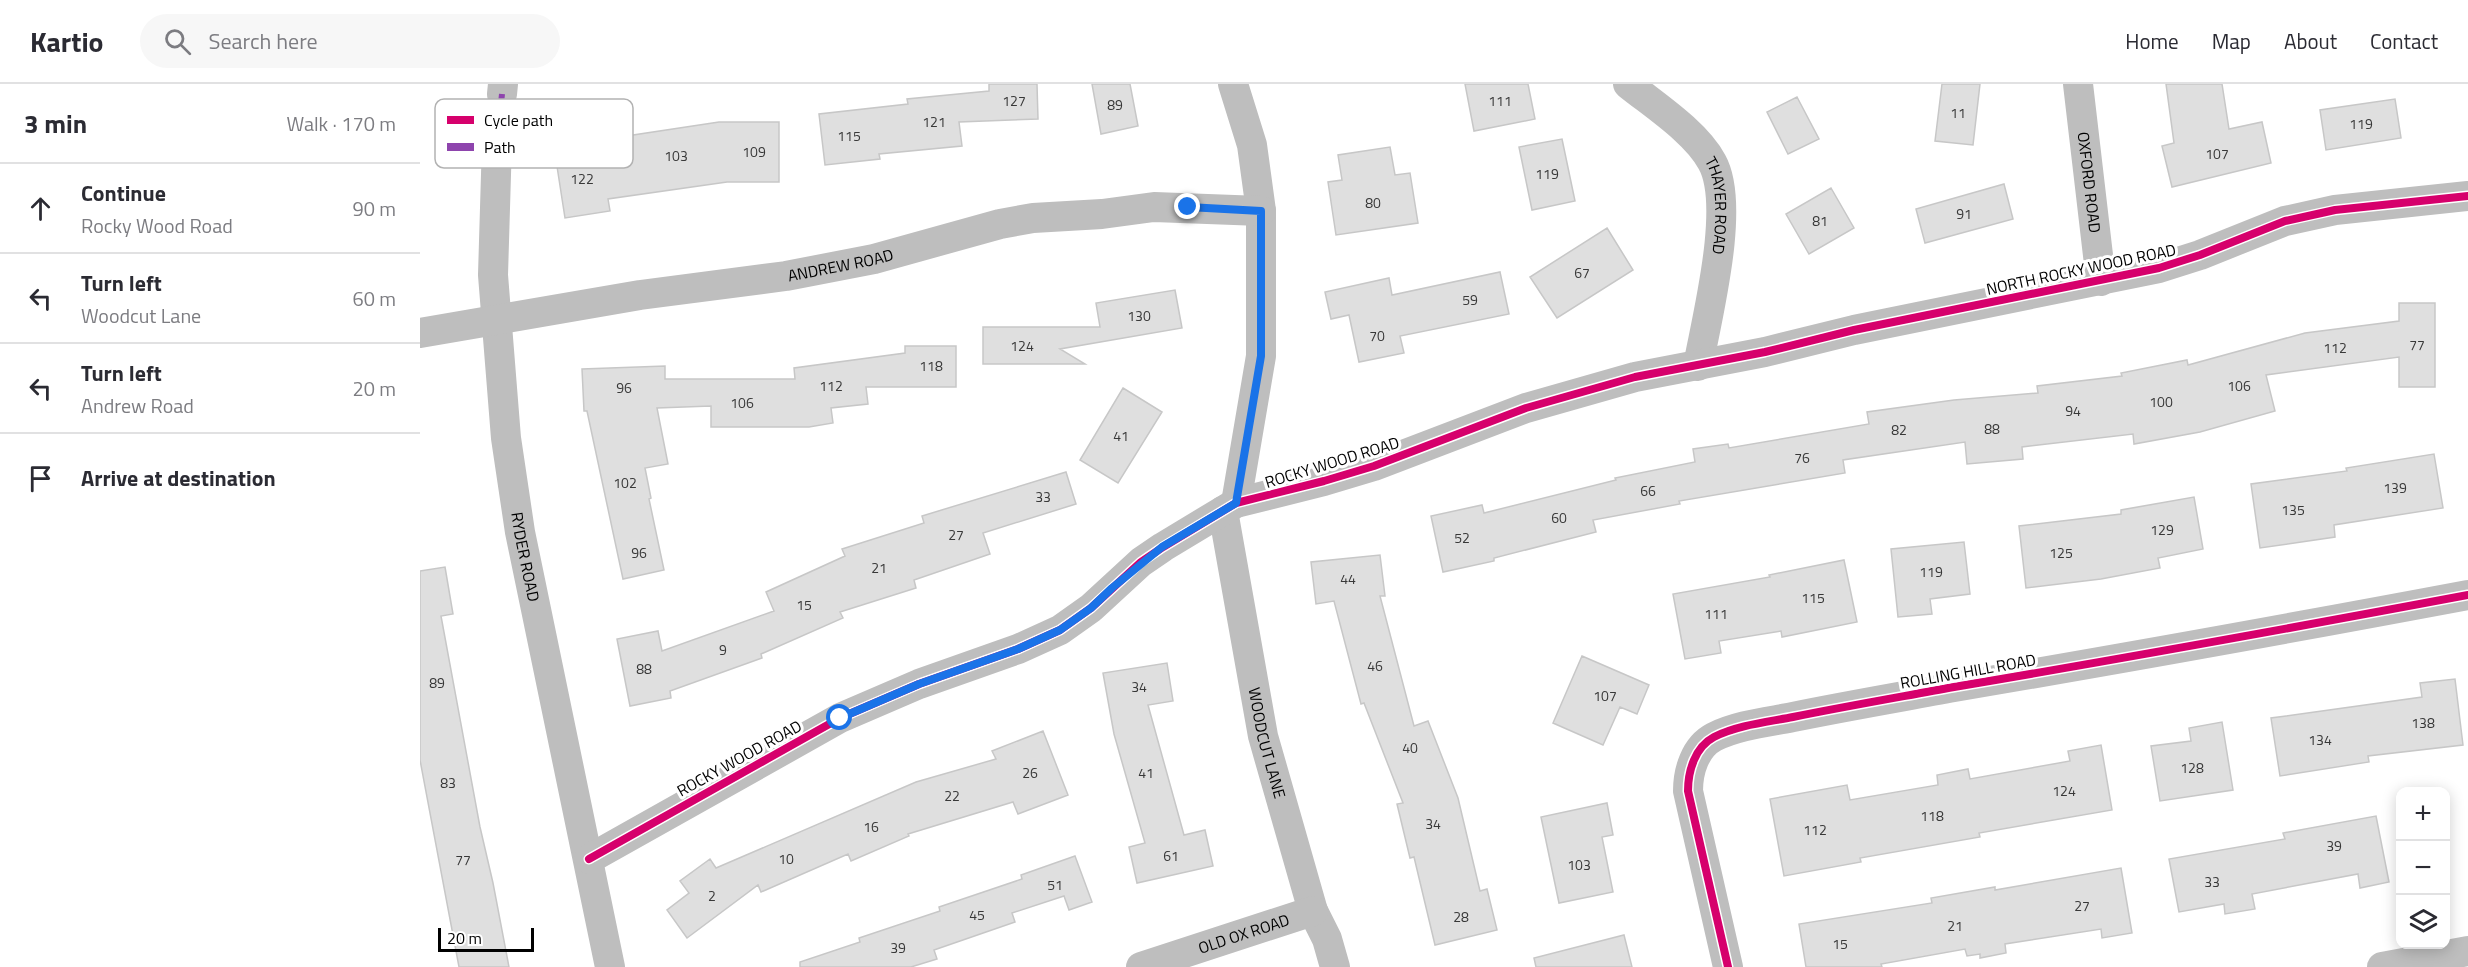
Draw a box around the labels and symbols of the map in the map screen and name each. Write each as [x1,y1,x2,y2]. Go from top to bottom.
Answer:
house number: 127 [1002,90,1026,111]
house number: 111 [1488,90,1512,111]
house number: 89 [1107,94,1123,115]
legend [435,99,633,168]
house number: 11 [1950,102,1966,123]
text: Cycle path [484,108,553,132]
house number: 121 [922,111,946,132]
house number: 119 [2349,113,2373,134]
house number: 115 [837,125,861,146]
street label: OXFORD ROAD [2072,130,2107,234]
text: Path [484,135,516,159]
house number: 109 [742,141,766,162]
house number: 107 [2205,143,2229,164]
house number: 103 [664,145,688,166]
street label: THAYER ROAD [1699,152,1733,256]
house number: 119 [1535,163,1559,184]
house number: 122 [570,168,594,189]
house number: 80 [1365,192,1381,213]
route end [1174,193,1200,219]
house number: 91 [1956,203,1972,224]
house number: 81 [1812,210,1828,231]
street label: NORTH ROCKY WOOD ROAD [1984,237,2178,301]
street label: ANDREW ROAD [786,242,896,287]
house number: 67 [1574,262,1590,283]
house number: 59 [1462,289,1478,310]
house number: 130 [1127,305,1151,326]
house number: 70 [1369,325,1385,346]
house number: 77 [2409,334,2425,355]
house number: 124 [1010,335,1034,356]
house number: 112 [2323,337,2347,358]
house number: 118 [919,355,943,376]
house number: 112 [819,375,843,396]
house number: 106 [2227,375,2251,396]
house number: 96 [616,377,632,398]
house number: 100 [2149,391,2173,412]
house number: 106 [730,392,754,413]
house number: 94 [2065,400,2081,421]
house number: 88 [1984,418,2000,439]
house number: 82 [1891,419,1907,440]
house number: 41 [1113,425,1129,446]
street label: ROCKY WOOD ROAD [1262,430,1402,494]
house number: 76 [1794,447,1810,468]
house number: 102 [613,472,637,493]
house number: 139 [2383,477,2407,498]
house number: 66 [1640,480,1656,501]
house number: 33 [1035,486,1051,507]
house number: 135 [2281,499,2305,520]
house number: 60 [1551,507,1567,528]
street label: RYDER ROAD [505,510,546,604]
house number: 129 [2150,519,2174,540]
house number: 27 [948,524,964,545]
house number: 52 [1454,527,1470,548]
house number: 96 [631,542,647,563]
house number: 125 [2049,542,2073,563]
house number: 21 [871,557,887,578]
house number: 119 [1919,561,1943,582]
house number: 44 [1340,568,1356,589]
house number: 115 [1801,587,1825,608]
house number: 15 [796,594,812,615]
house number: 111 [1704,603,1728,624]
house number: 9 [719,639,727,660]
street label: ROLLING HILL ROAD [1898,647,2038,695]
house number: 46 [1367,655,1383,676]
house number: 88 [636,658,652,679]
house number: 89 [429,672,445,693]
house number: 34 [1131,676,1147,697]
street label: WOODCUT LANE [1243,685,1292,801]
house number: 107 [1593,685,1617,706]
route start [826,704,852,730]
house number: 138 [2411,712,2435,733]
street label: ROCKY WOOD ROAD [672,714,806,802]
house number: 134 [2308,729,2332,750]
house number: 40 [1402,737,1418,758]
house number: 128 [2180,757,2204,778]
house number: 26 [1022,762,1038,783]
house number: 41 [1138,762,1154,783]
house number: 83 [440,772,456,793]
house number: 124 [2052,780,2076,801]
house number: 22 [944,785,960,806]
house number: 118 [1920,805,1944,826]
house number: 34 [1425,813,1441,834]
house number: 16 [863,816,879,837]
house number: 112 [1803,819,1827,840]
house number: 39 [2326,835,2342,856]
house number: 61 [1163,845,1179,866]
house number: 10 [778,848,794,869]
house number: 77 [455,849,471,870]
house number: 103 [1567,854,1591,875]
house number: 33 [2204,871,2220,892]
house number: 51 [1047,874,1063,895]
house number: 2 [708,885,716,906]
house number: 27 [2074,895,2090,916]
house number: 45 [969,904,985,925]
house number: 28 [1453,906,1469,927]
street label: OLD OX ROAD [1195,907,1293,960]
house number: 21 [1947,915,1963,936]
scale bar [438,925,534,952]
house number: 15 [1832,933,1848,954]
house number: 39 [890,937,906,958]

